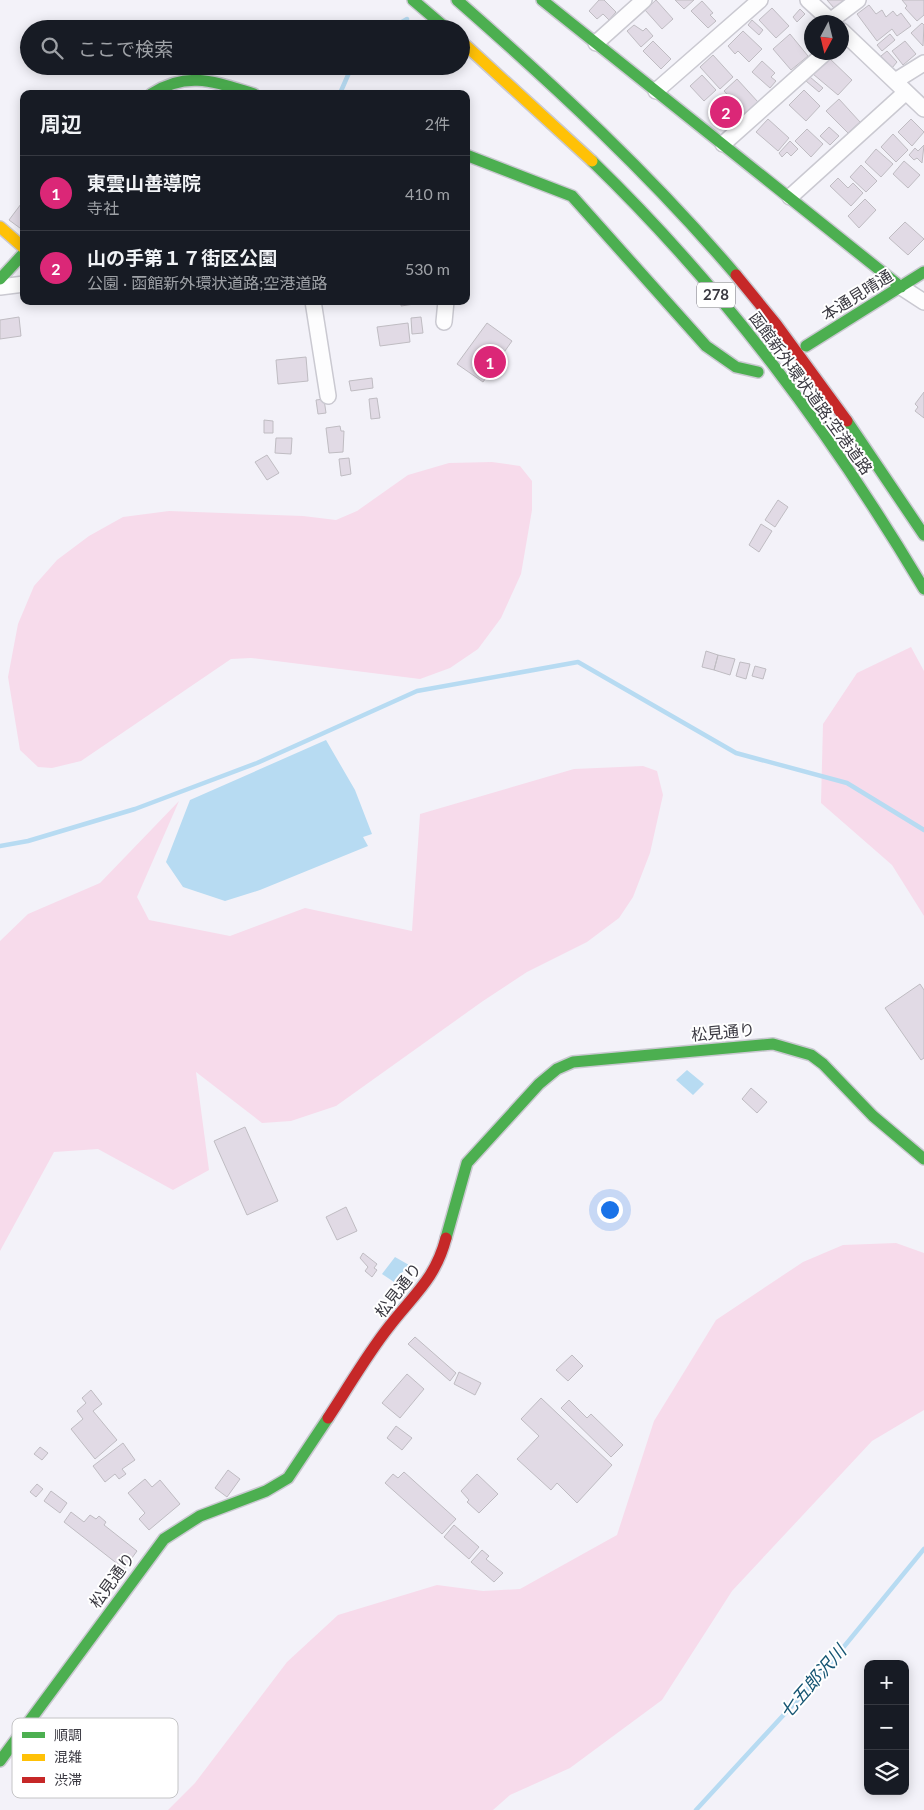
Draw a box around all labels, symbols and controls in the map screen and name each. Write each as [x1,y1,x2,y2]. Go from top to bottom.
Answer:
north arrow [804,15,849,60]
search box [20,20,470,75]
icon: search [38,34,66,62]
text: ここで検索 [78,37,173,60]
pin: 2 [710,93,742,131]
text: 周辺 [40,111,82,136]
text: 2件 [425,114,450,133]
text: 東雲山善導院 [87,171,201,194]
text: 1 [51,184,61,203]
text: 410 m [405,184,450,203]
text: 寺社 [87,198,119,217]
text: 山の手第１７街区公園 [87,246,277,269]
text: 2 [51,259,61,278]
text: 530 m [405,259,450,278]
street label: 本通見晴通 [818,265,896,324]
text: 公園 · 函館新外環状道路;空港道路 [87,273,328,292]
road number: 278 [697,282,735,308]
street label: 函館新外環状道路;空港道路 [746,308,877,478]
pin: 1 [474,343,506,381]
street label: 松見通り [690,1019,756,1044]
your location [597,1197,623,1223]
street label: 松見通り [370,1259,425,1321]
street label: 松見通り [85,1548,138,1611]
water label: 七五郎沢川 [774,1639,851,1723]
map controls [864,1660,909,1795]
button: + [864,1660,909,1705]
button: − [864,1705,909,1750]
legend [12,1718,178,1798]
text: 順調 [54,1726,82,1743]
text: 混雑 [54,1748,82,1765]
button: layers [864,1750,909,1795]
text: 渋滞 [54,1771,82,1788]

